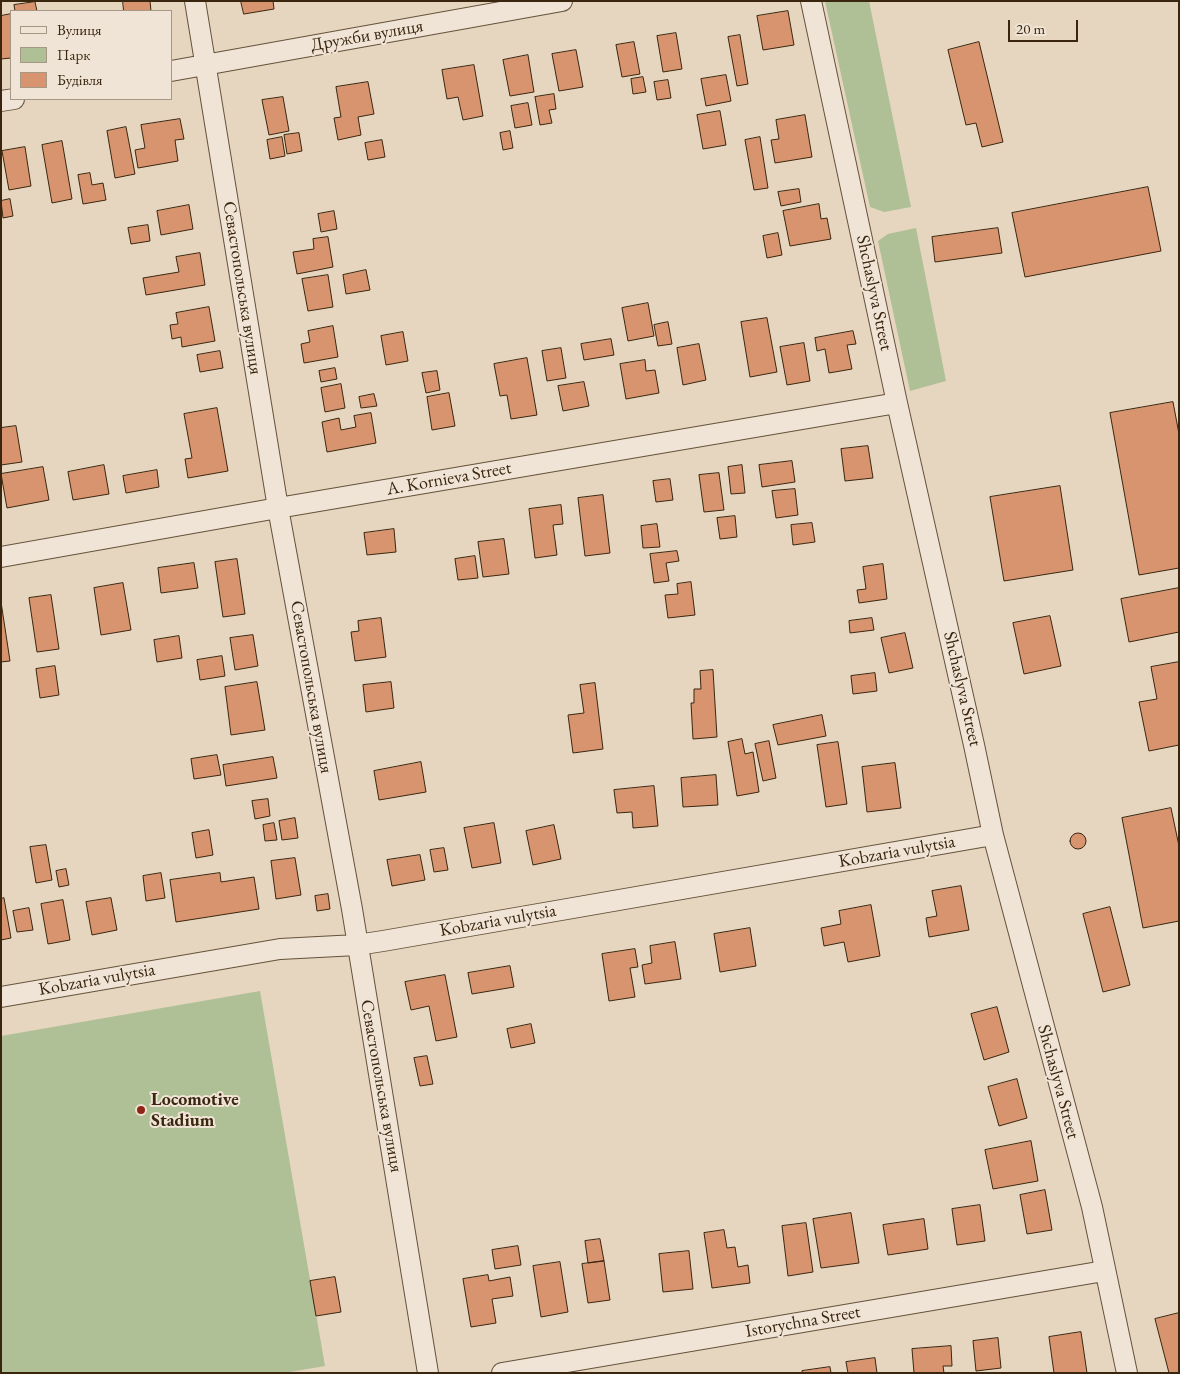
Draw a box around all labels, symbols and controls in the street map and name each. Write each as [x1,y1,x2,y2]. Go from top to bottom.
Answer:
legend [10,10,172,100]
scale bar [1010,10,1080,42]
street label: Дружби вулиця [309,15,425,57]
text: 20 m [1016,19,1045,38]
text: Вулиця [57,20,102,39]
text: Парк [57,45,90,64]
text: Будівля [57,70,103,89]
street label: Севастопольська вулиця [218,200,266,376]
street label: Shchaslyva Street [851,233,897,353]
street label: A. Kornieva Street [385,457,513,501]
street label: Севастопольська вулиця [285,599,337,775]
street label: Shchaslyva Street [938,629,986,749]
street label: Kobzaria vulytsia [837,831,957,873]
street label: Kobzaria vulytsia [438,900,558,942]
street label: Kobzaria vulytsia [37,959,157,1001]
street label: Севастопольська вулиця [355,998,407,1174]
street label: Shchaslyva Street [1032,1023,1084,1141]
place label: Locomotive Stadium [151,1089,239,1132]
marker: Locomotive Stadium [135,1104,147,1116]
street label: Istorychna Street [744,1301,862,1343]

